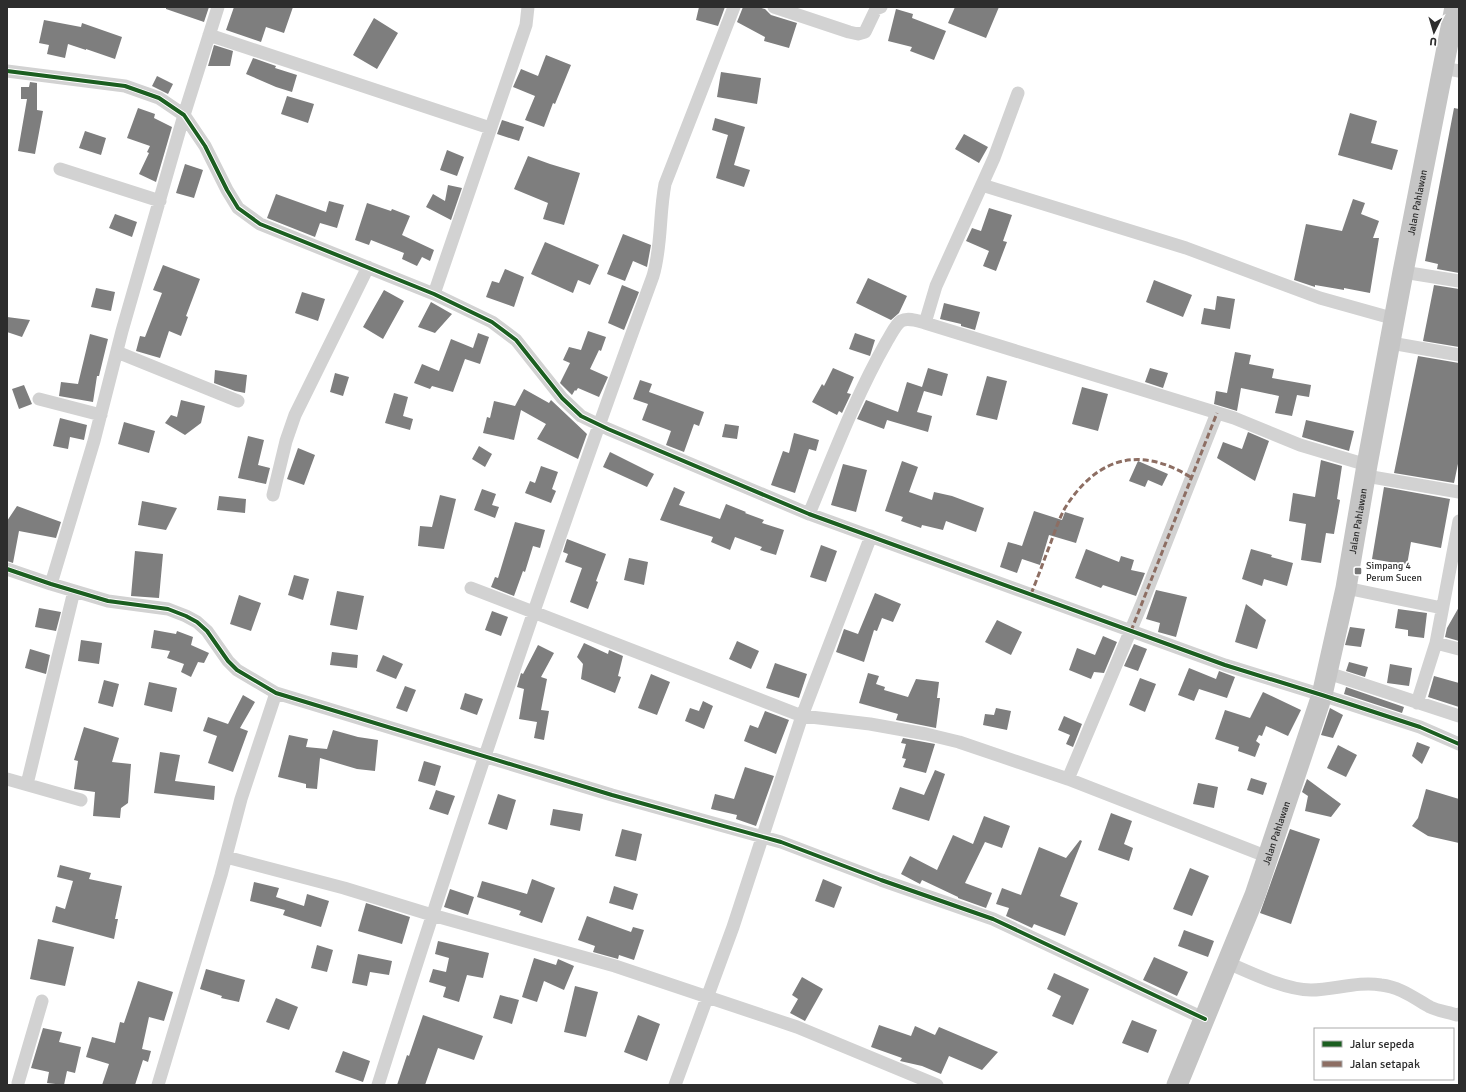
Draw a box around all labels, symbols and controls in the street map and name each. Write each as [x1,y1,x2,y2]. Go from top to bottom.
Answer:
north arrow [1414,12,1454,52]
text: U [1429,35,1437,48]
street label: Jalan Pahlawan [1405,169,1430,236]
street label: Jalan Pahlawan [1347,487,1370,555]
place label: Simpang 4 Perum Sucen [1366,560,1422,584]
marker: Simpang 4 Perum Sucen [1353,566,1363,576]
street label: Jalan Pahlawan [1261,800,1293,867]
legend [1314,1028,1454,1080]
text: Jalur sepeda [1350,1037,1414,1052]
text: Jalan setapak [1350,1057,1420,1072]

